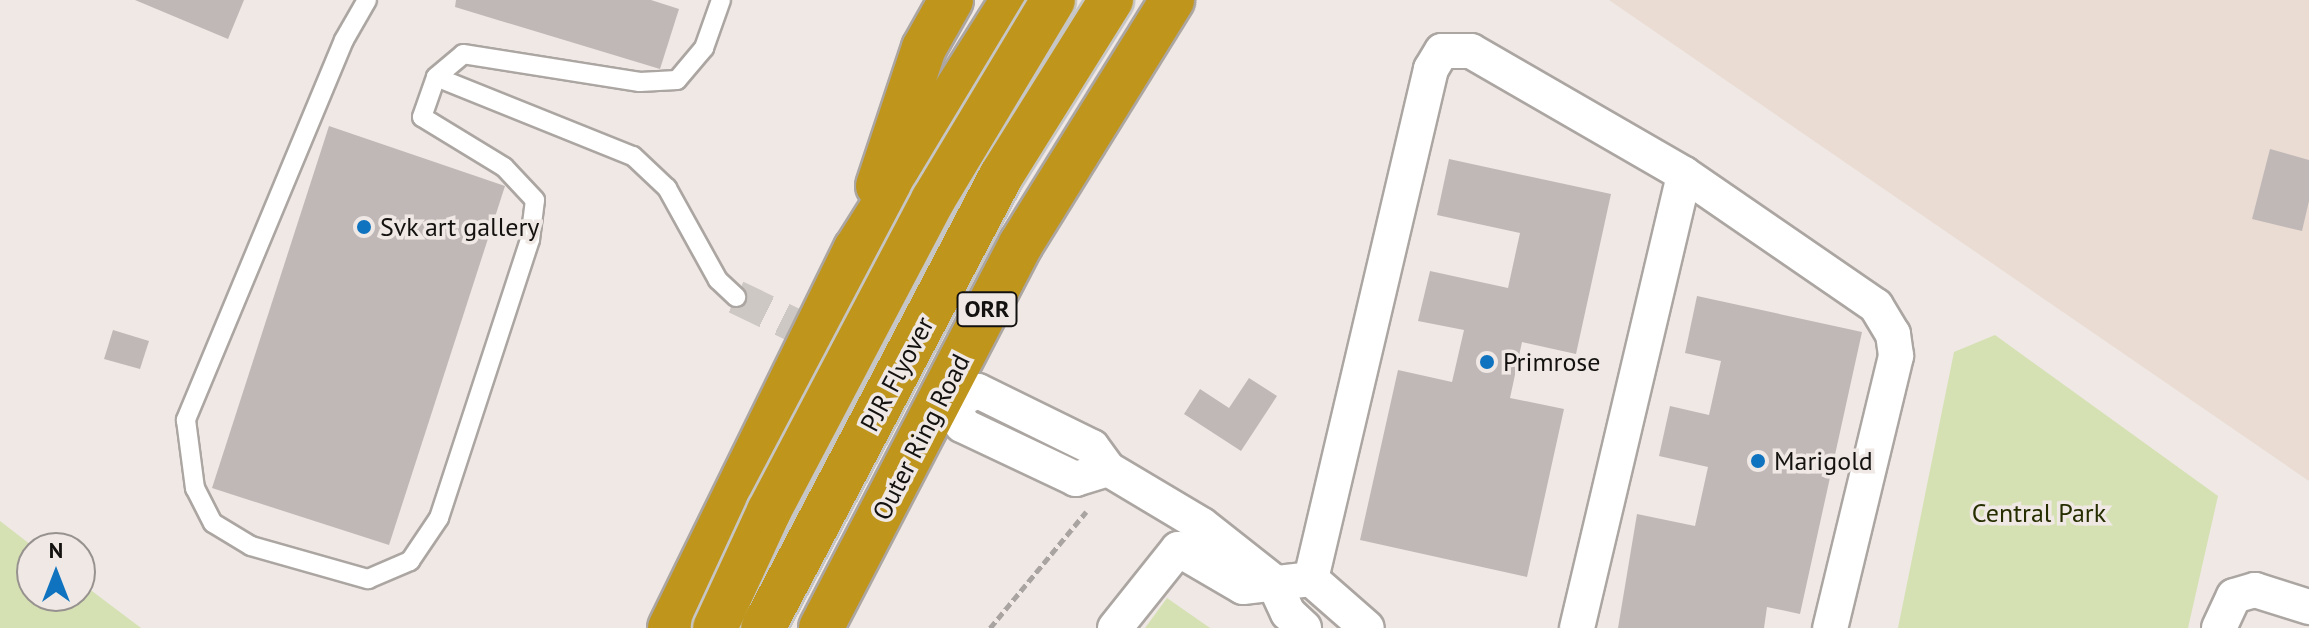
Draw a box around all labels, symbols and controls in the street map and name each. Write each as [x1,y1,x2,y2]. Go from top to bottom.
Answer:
place label: Svk art gallery [380,211,540,243]
marker: Svk art gallery [355,218,373,236]
road number: ORR [955,289,1019,329]
street label: PJR Flyover [854,311,940,437]
place label: Primrose [1503,346,1600,378]
street label: Outer Ring Road [866,349,976,525]
marker: Primrose [1478,353,1496,371]
place label: Marigold [1774,445,1873,477]
marker: Marigold [1749,452,1767,470]
park label: Central Park [1972,497,2106,529]
north arrow [16,532,96,612]
text: N [49,536,63,564]

